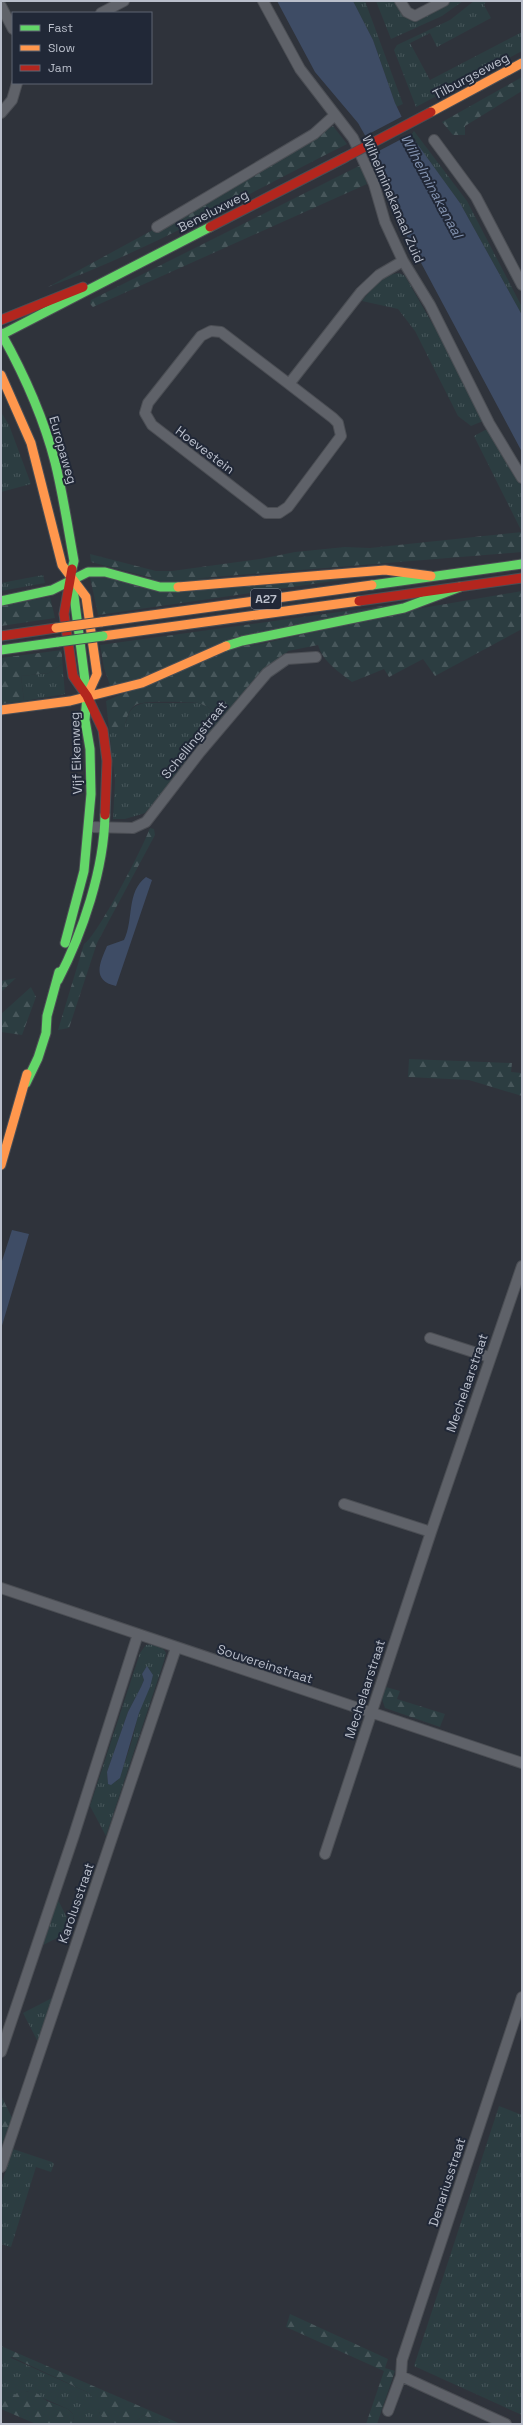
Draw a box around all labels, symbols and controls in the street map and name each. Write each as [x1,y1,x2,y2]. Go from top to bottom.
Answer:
legend [12,12,152,84]
text: Fast [48,20,73,36]
text: Slow [48,40,75,56]
street label: Tilburgseweg [430,49,512,103]
text: Jam [48,60,72,76]
water label: Wilhelminakanaal [397,131,468,242]
street label: Wilhelminakanaal Zuid [358,133,428,265]
street label: Beneluxweg [175,186,251,236]
street label: Europaweg [45,414,81,486]
street label: Hoevestein [172,422,238,478]
road number: A27 [251,589,281,609]
street label: Schellingstraat [157,698,231,782]
street label: Vijf Eikenweg [66,711,86,795]
street label: Mechelaarstraat [442,1331,492,1435]
street label: Mechelaarstraat [341,1637,389,1741]
street label: Souvereinstraat [215,1640,315,1688]
street label: Karolusstraat [54,1861,98,1945]
street label: Denariusstraat [425,2135,469,2229]

